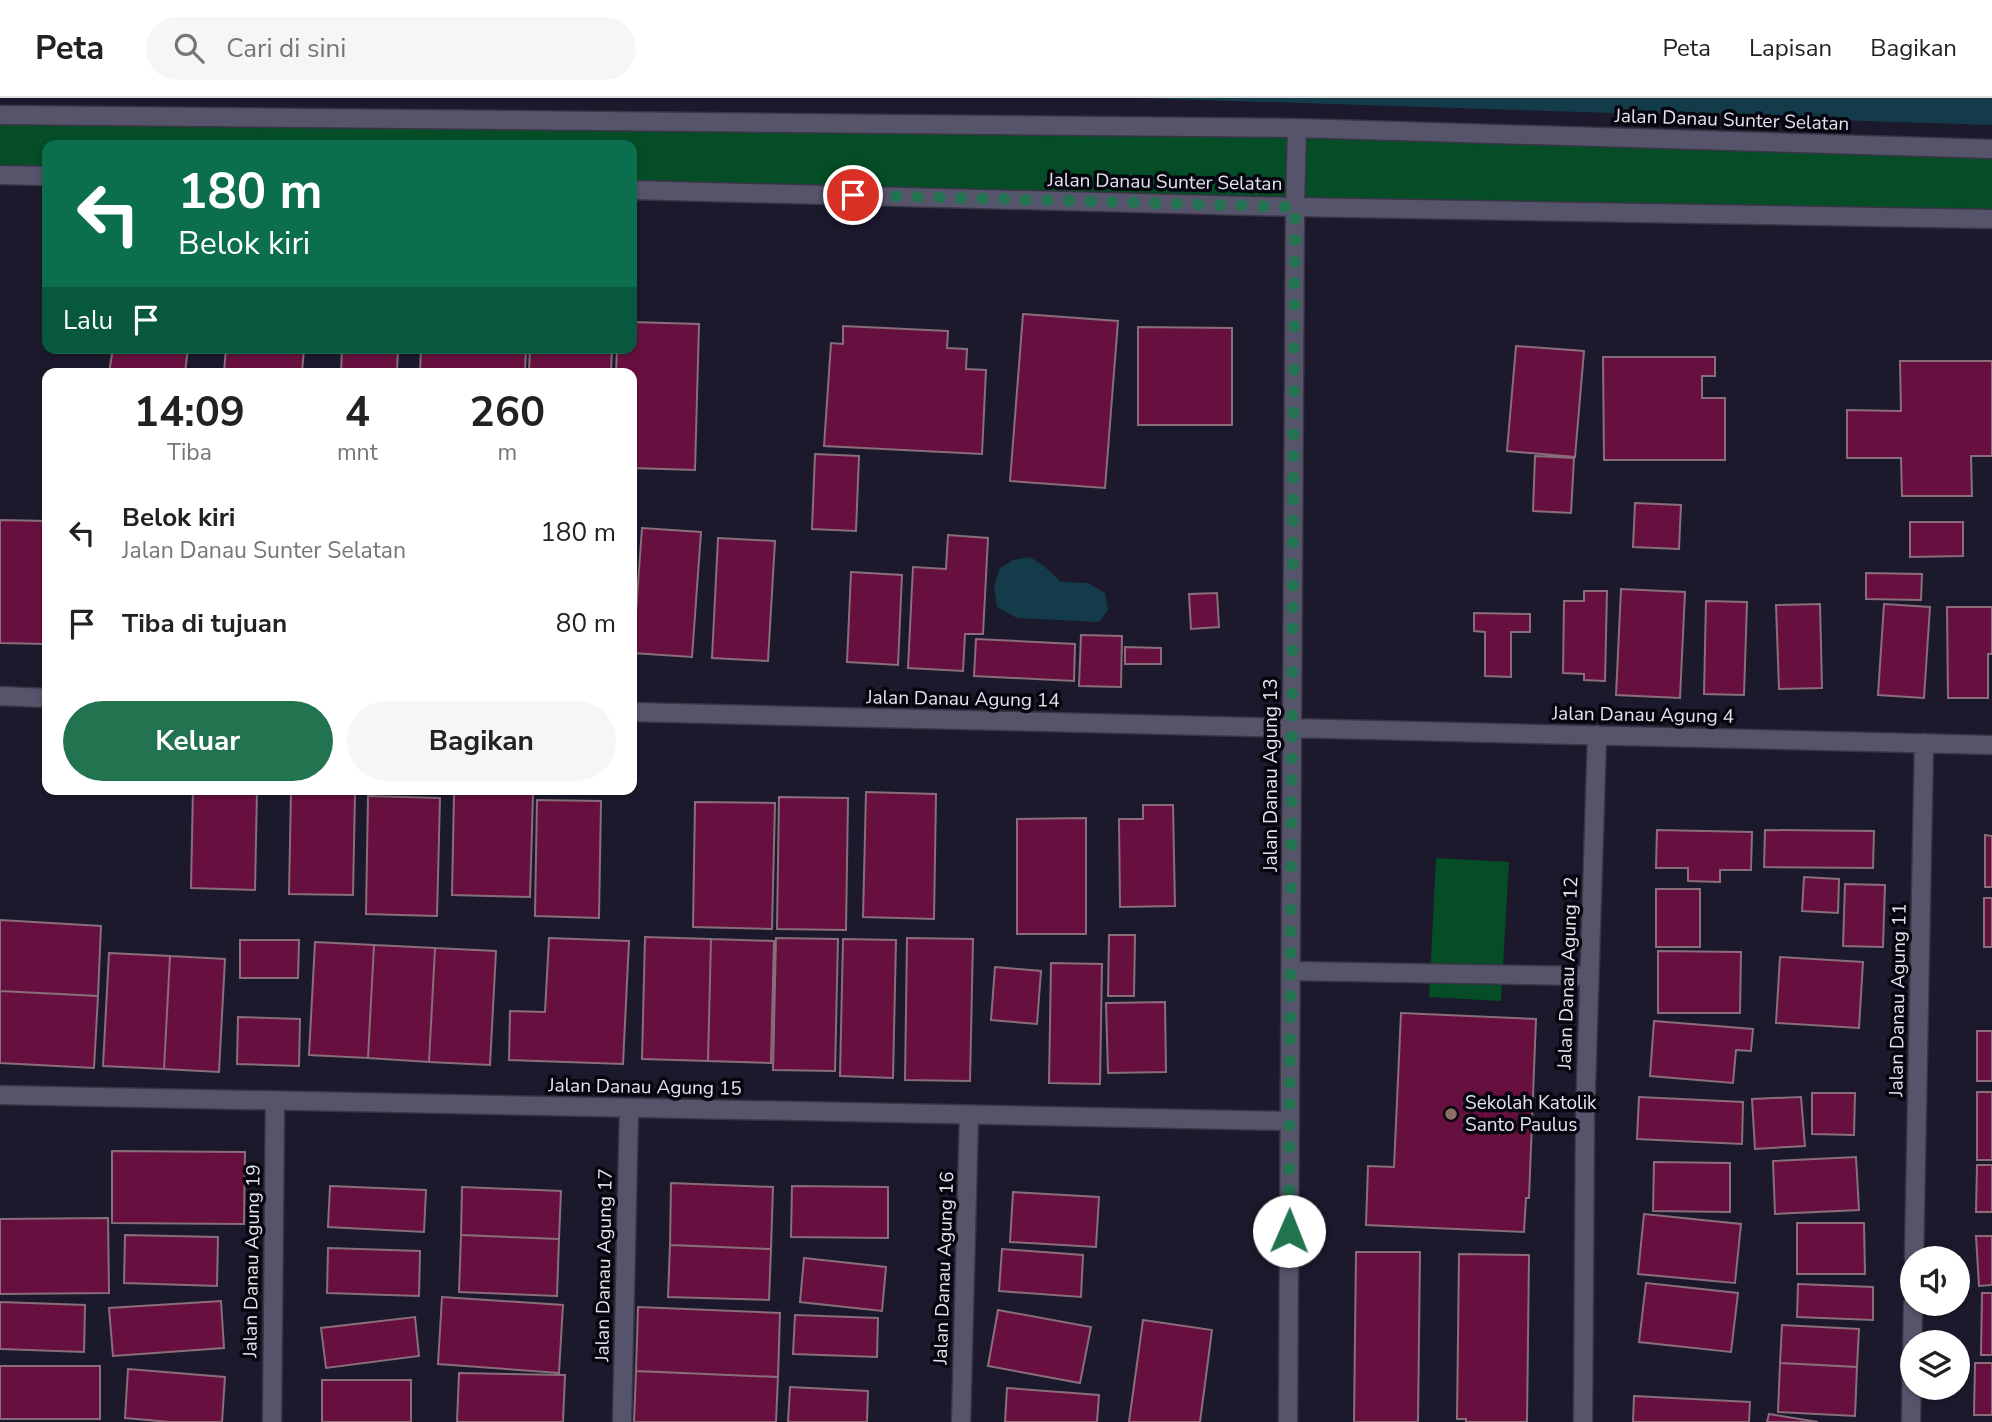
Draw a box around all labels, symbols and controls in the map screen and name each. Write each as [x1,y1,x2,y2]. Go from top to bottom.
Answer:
search box [146,17,636,80]
text: Peta [35,26,104,71]
icon: search [170,29,208,67]
text: Cari di sini [226,31,346,66]
text: Peta [1662,32,1711,64]
text: Lapisan [1749,32,1832,64]
text: Bagikan [1870,32,1957,64]
street label: Jalan Danau Sunter Selatan [1613,103,1850,137]
text: 180 m [178,158,322,225]
pin [823,165,883,225]
street label: Jalan Danau Sunter Selatan [1046,167,1283,197]
icon: left [63,168,154,259]
icon: arrive [834,176,872,214]
text: Belok kiri [178,222,310,265]
icon: arrive [127,301,165,339]
text: Lalu [63,303,113,338]
text: 14:09 [134,384,245,441]
text: 4 [345,384,370,441]
text: 260 [470,384,545,441]
text: Tiba [167,437,212,468]
text: mnt [337,437,378,468]
text: m [497,437,517,468]
text: Belok kiri [122,500,235,535]
icon: left [63,514,101,552]
text: 180 m [540,515,616,550]
text: Jalan Danau Sunter Selatan [122,535,406,566]
icon: arrive [63,605,101,643]
text: Tiba di tujuan [122,606,287,641]
text: 80 m [556,606,616,641]
street label: Jalan Danau Agung 13 [1258,678,1284,873]
street label: Jalan Danau Agung 14 [865,684,1060,714]
street label: Jalan Danau Agung 4 [1551,700,1734,730]
button: Keluar [63,701,333,781]
button: Bagikan [347,701,616,781]
street label: Jalan Danau Agung 12 [1552,876,1584,1071]
street label: Jalan Danau Agung 11 [1883,903,1913,1098]
street label: Jalan Danau Agung 15 [547,1072,742,1102]
place label: Sekolah Katolik Santo Paulus [1465,1090,1597,1138]
marker: Sekolah Katolik Santo Paulus [1443,1106,1459,1122]
street label: Jalan Danau Agung 19 [237,1164,267,1359]
street label: Jalan Danau Agung 17 [589,1168,619,1363]
street label: Jalan Danau Agung 16 [928,1171,960,1366]
position arrow [1252,1194,1326,1268]
map controls [1900,1246,1970,1400]
button: sound [1900,1246,1970,1316]
button: layers [1900,1330,1970,1400]

